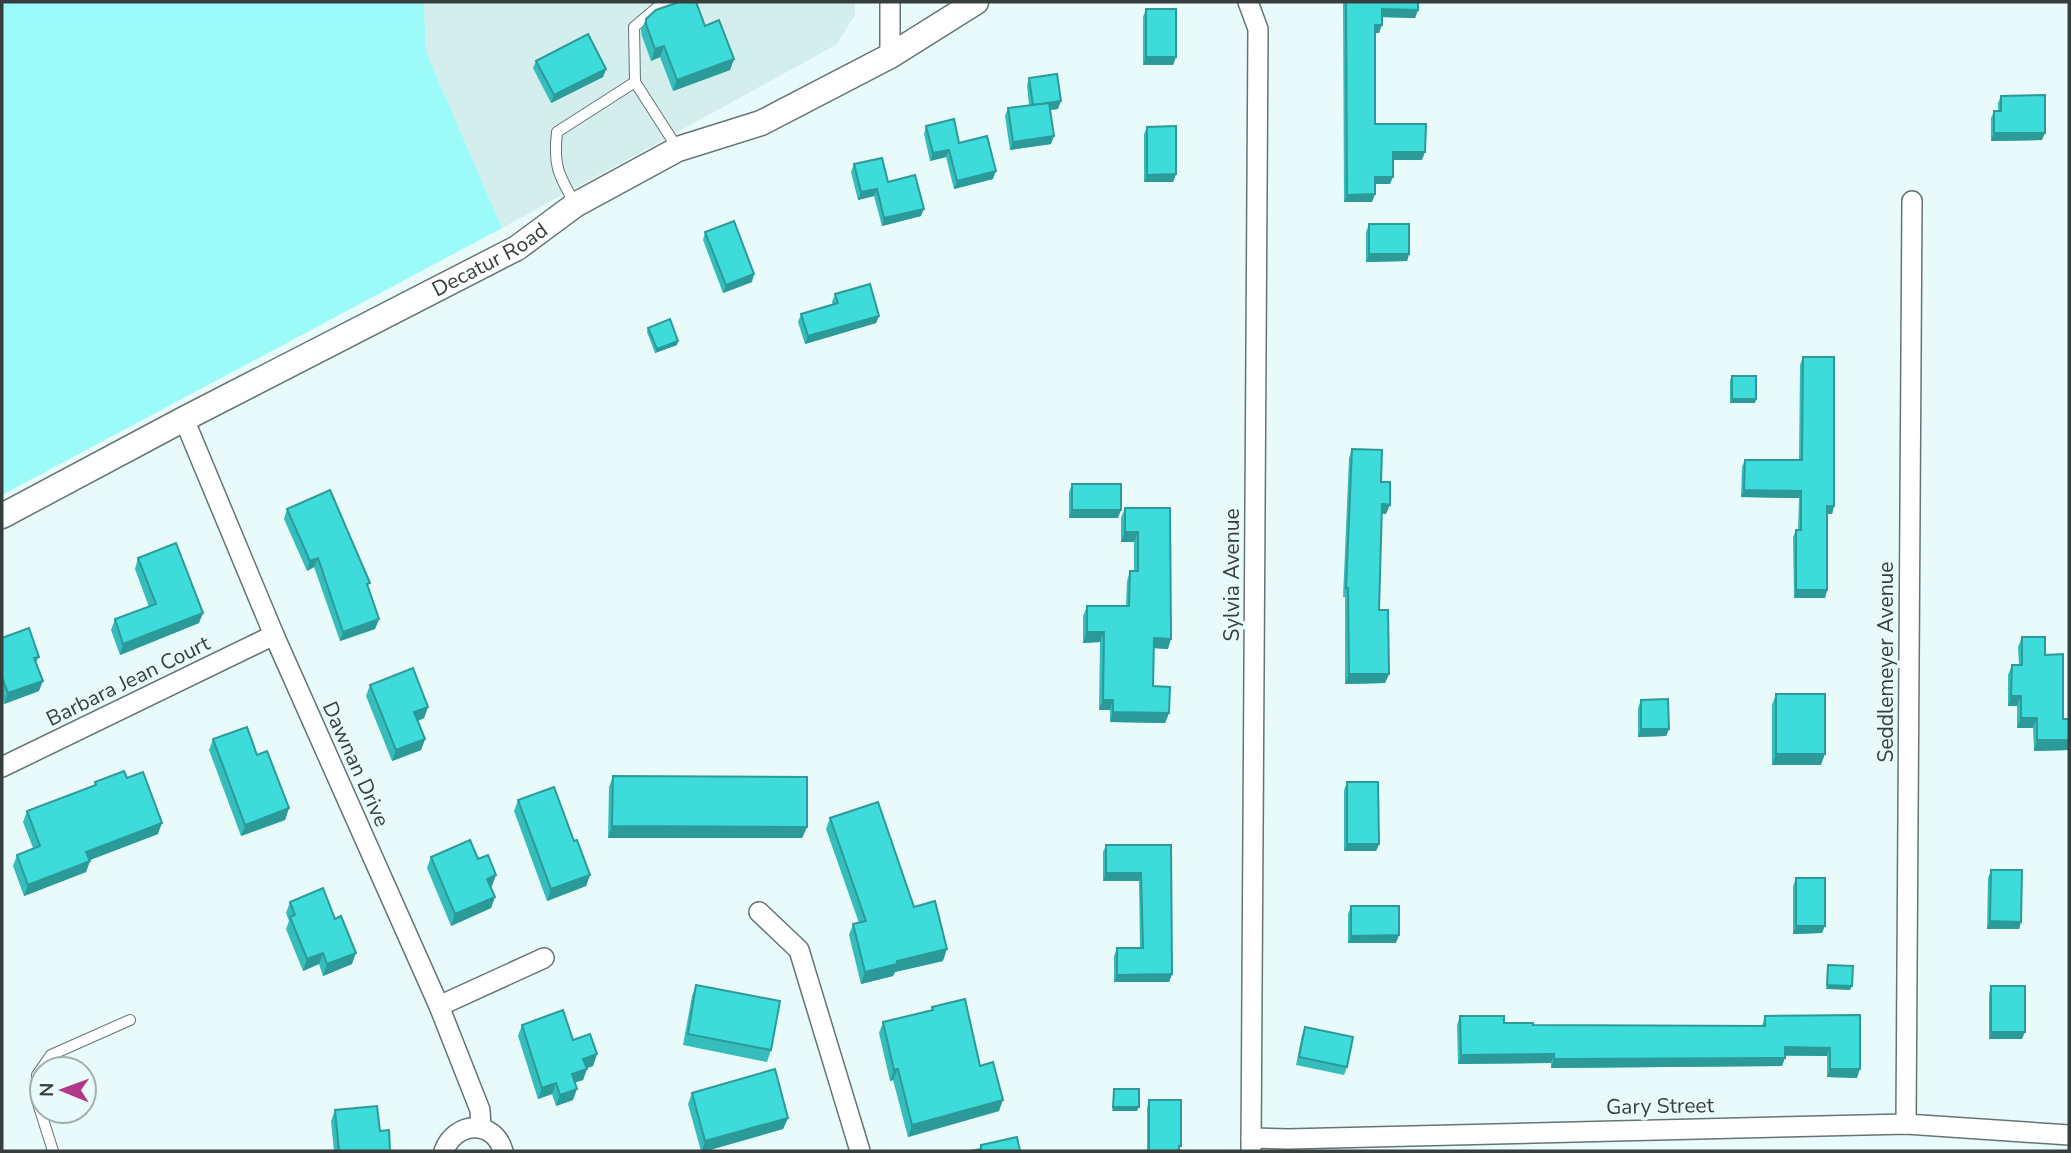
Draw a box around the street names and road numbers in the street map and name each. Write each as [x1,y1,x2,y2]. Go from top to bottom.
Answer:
street label: Decatur Road [427,216,553,303]
street label: Sylvia Avenue [1218,508,1246,642]
street label: Seddlemeyer Avenue [1872,561,1900,763]
street label: Barbara Jean Court [41,629,215,733]
street label: Dawnan Drive [316,697,396,831]
street label: Gary Street [1606,1091,1715,1121]

